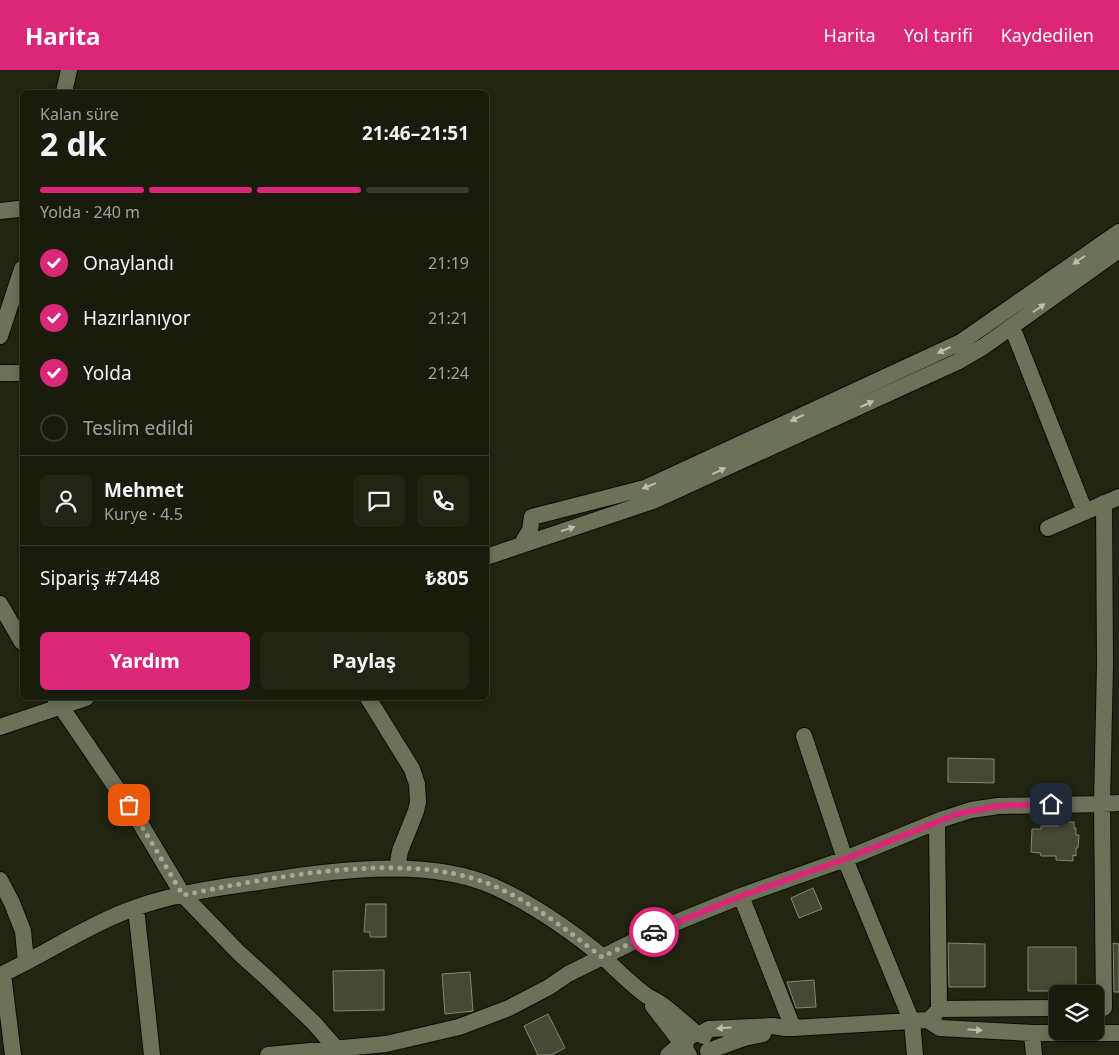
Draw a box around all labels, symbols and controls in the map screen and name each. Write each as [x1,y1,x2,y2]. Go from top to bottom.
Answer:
text: Harita [25,19,100,52]
text: Harita [824,23,876,47]
text: Yol tarifi [904,23,973,47]
text: Kaydedilen [1001,23,1094,47]
text: Kalan süre [40,103,119,125]
text: 21:46–21:51 [362,120,469,146]
text: 2 dk [40,122,107,165]
text: Yolda · 240 m [40,201,140,223]
icon: check [40,249,68,277]
text: Onaylandı [83,250,174,276]
text: 21:19 [428,252,469,274]
one-way arrow [1072,255,1086,265]
one-way arrow [1032,302,1045,313]
icon: check [40,304,68,332]
text: Hazırlanıyor [83,305,191,331]
text: 21:21 [428,307,469,329]
one-way arrow [937,346,951,354]
icon: check [40,359,68,387]
text: Yolda [83,360,132,386]
text: 21:24 [428,362,469,384]
one-way arrow [860,399,874,407]
one-way arrow [789,413,804,422]
text: Teslim edildi [83,415,193,441]
one-way arrow [712,467,726,475]
button: person [40,475,92,527]
button: chat [353,475,405,527]
button: phone [417,475,469,527]
text: Mehmet [104,477,184,503]
one-way arrow [642,482,656,490]
text: Kurye · 4.5 [104,503,183,525]
one-way arrow [560,525,575,533]
text: Sipariş #7448 [40,565,160,591]
text: ₺805 [426,565,469,591]
button: Yardım [40,632,250,690]
button: Paylaş [260,632,469,690]
pin [1030,783,1072,825]
pin [108,784,150,826]
icon: home [1037,790,1065,818]
icon: bag [115,791,143,819]
courier [629,907,679,957]
icon: car [640,918,668,946]
map controls [1049,985,1104,1040]
button: layers [1049,985,1104,1040]
one-way arrow [716,1024,732,1032]
one-way arrow [967,1026,983,1034]

